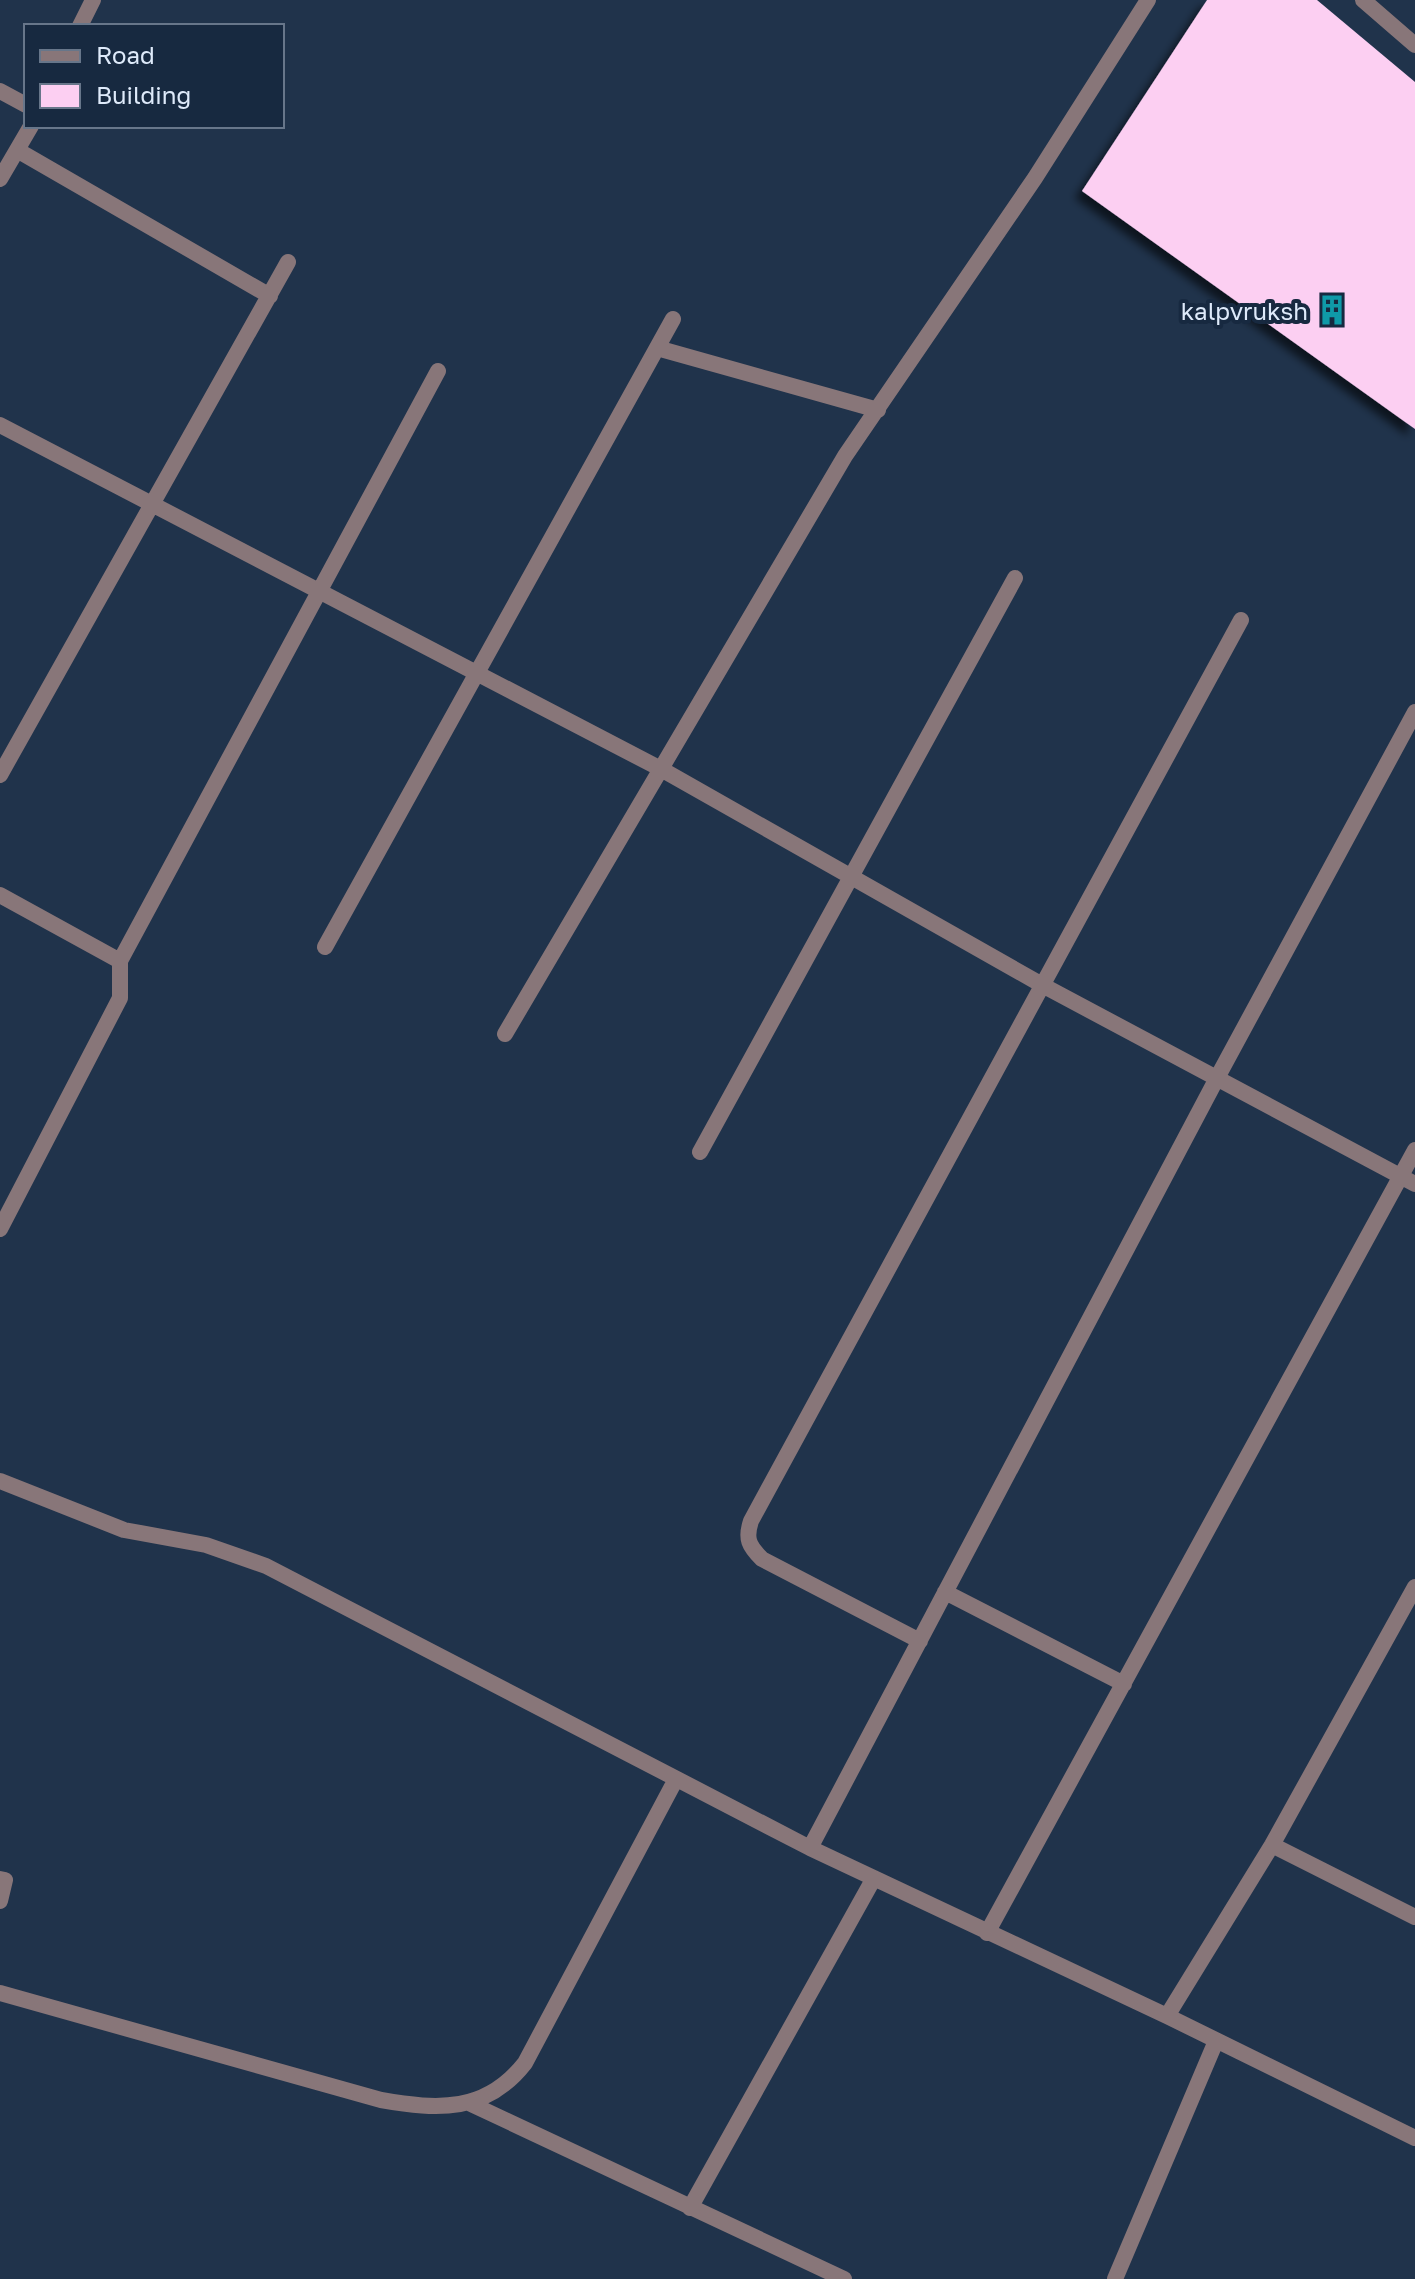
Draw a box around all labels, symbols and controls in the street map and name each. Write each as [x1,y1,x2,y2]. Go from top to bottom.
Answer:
legend [24,24,284,128]
text: Road [96,40,155,69]
text: Building [96,80,191,109]
building icon: kalpvruksh [1315,293,1349,327]
place label: kalpvruksh [1181,296,1308,325]

